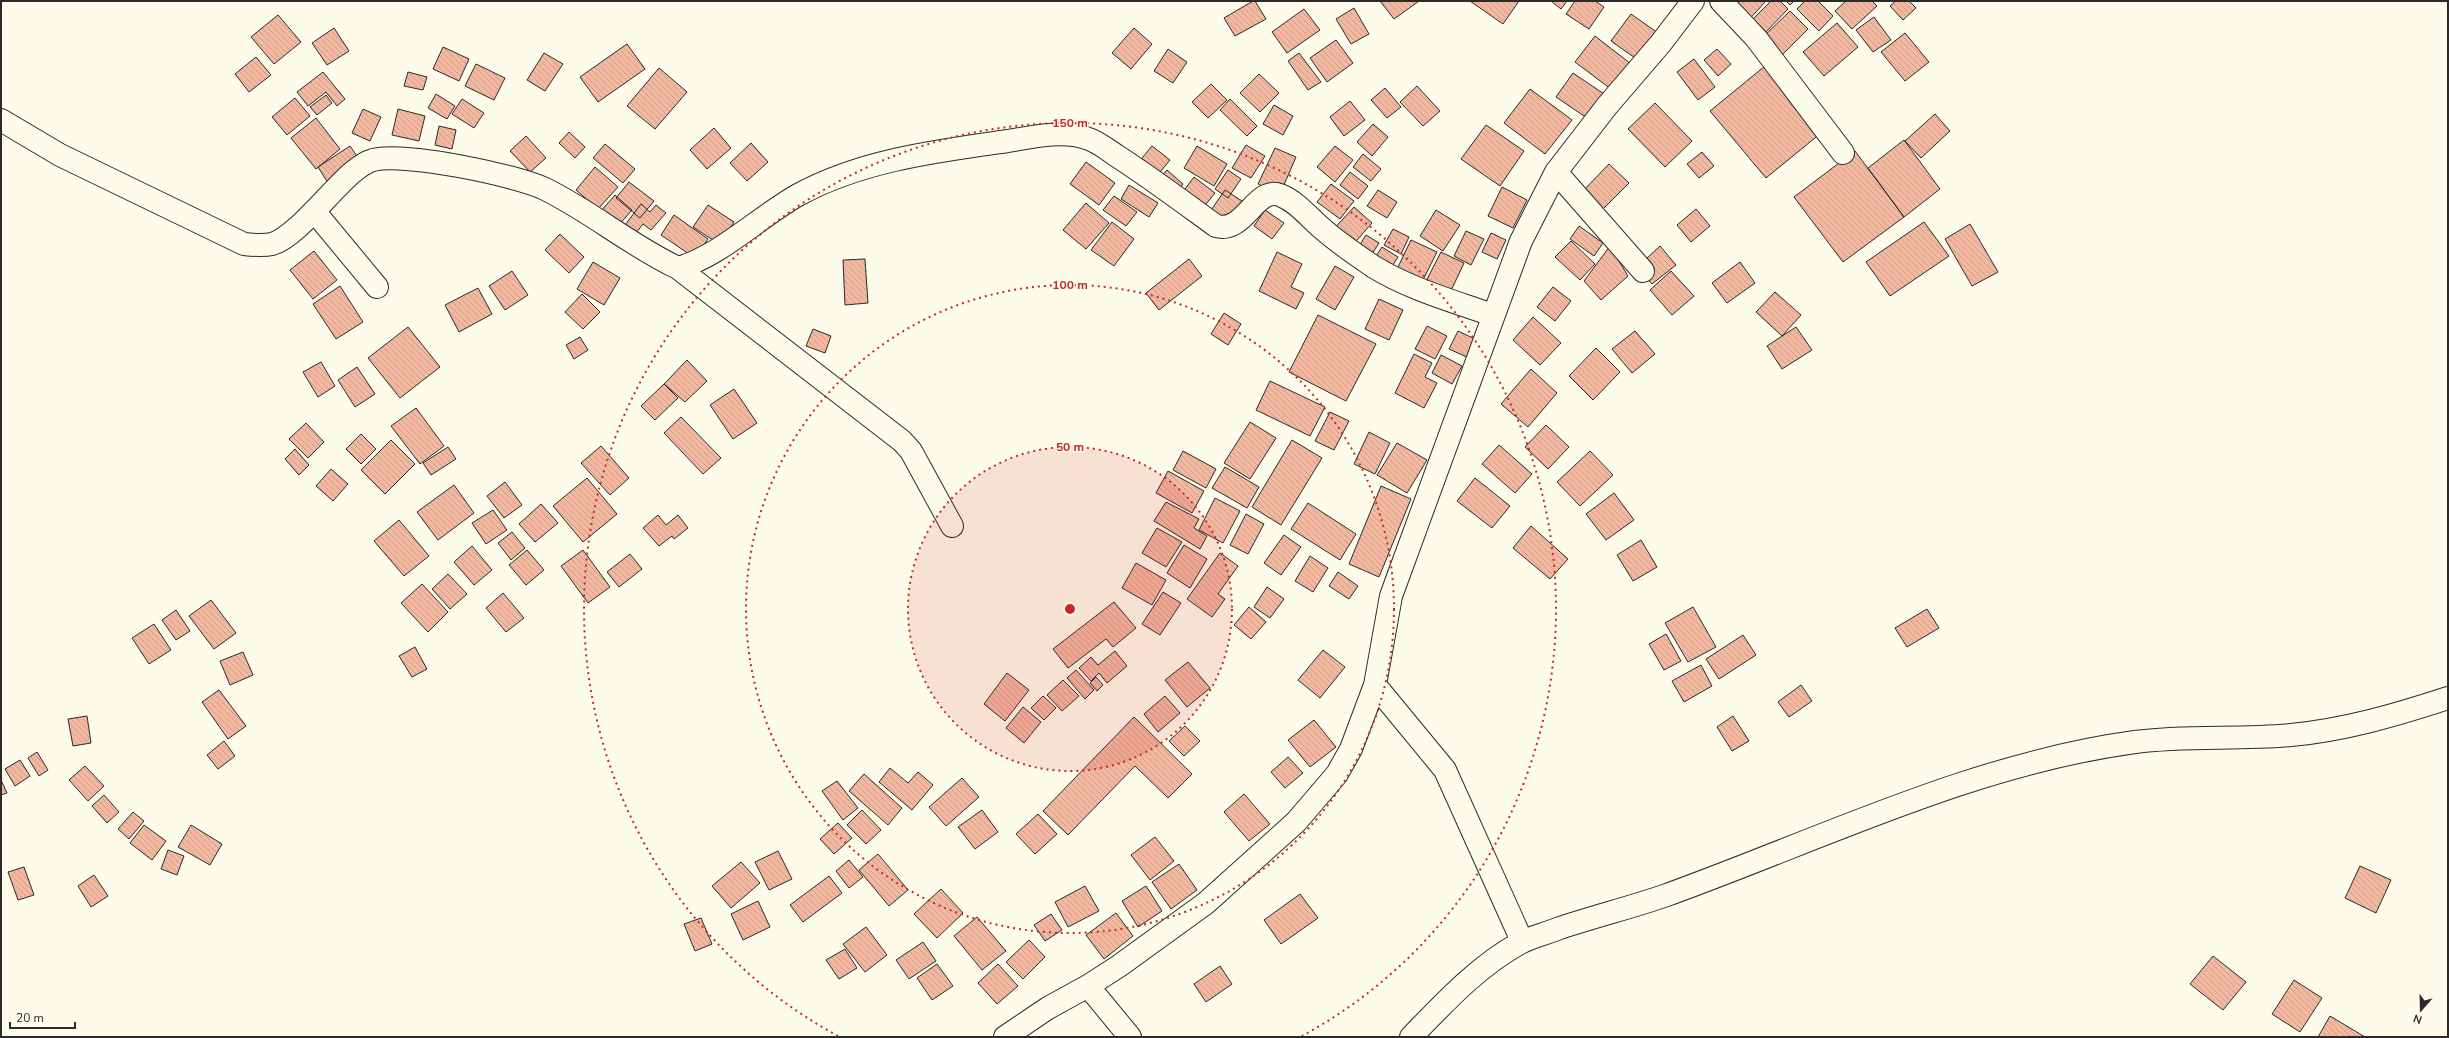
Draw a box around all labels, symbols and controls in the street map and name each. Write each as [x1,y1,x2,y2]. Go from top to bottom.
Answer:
text: 150 m [1052,115,1088,131]
text: 100 m [1052,277,1088,293]
text: 50 m [1056,439,1084,455]
centre of rings [1063,602,1077,616]
north arrow [2401,990,2441,1030]
scale bar [10,1004,75,1030]
text: 20 m [16,1010,44,1026]
text: N [2411,1010,2424,1027]

